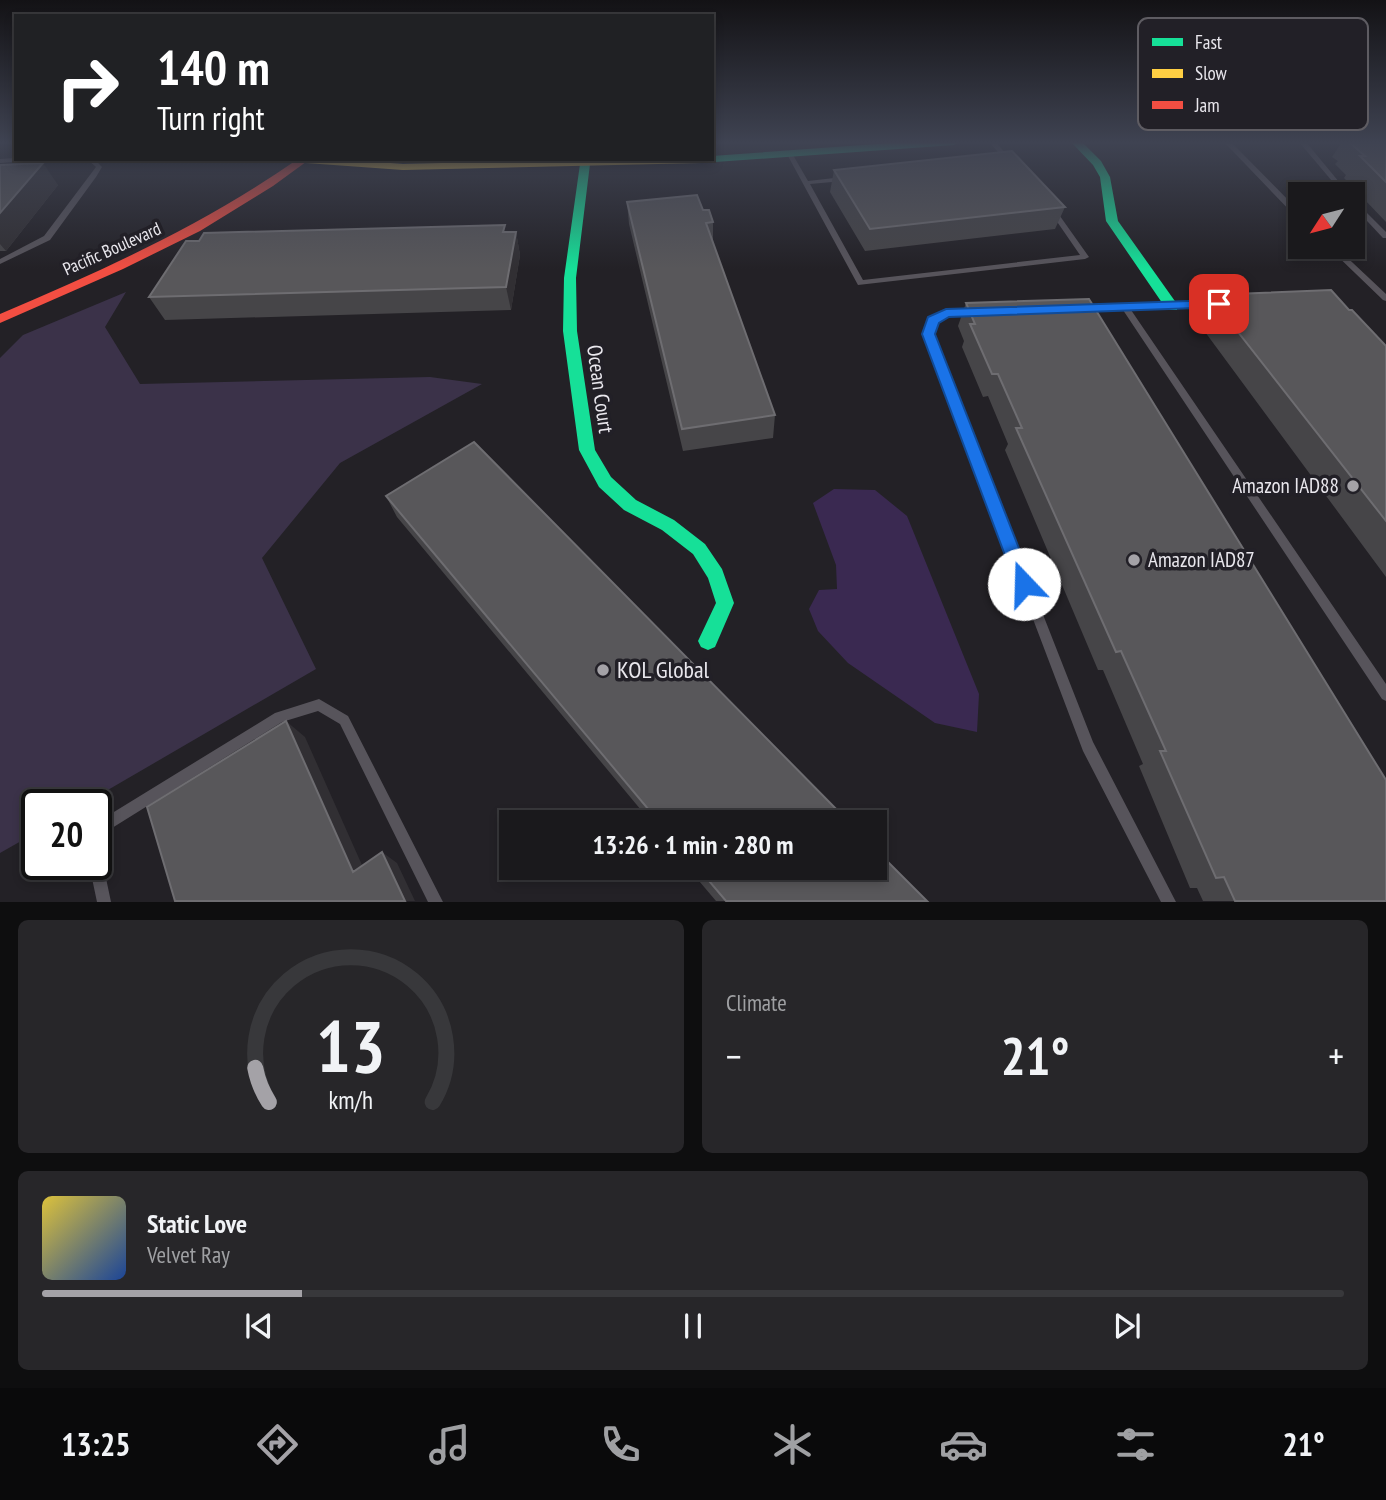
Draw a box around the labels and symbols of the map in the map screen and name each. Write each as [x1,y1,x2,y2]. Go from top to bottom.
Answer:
legend [1138,18,1368,130]
text: Fast [1195,30,1223,54]
text: Slow [1195,61,1228,85]
text: Jam [1194,93,1220,117]
north arrow [1288,182,1365,259]
street label: Pacific Boulevard [59,217,165,280]
pin [1189,274,1249,334]
street label: Ocean Court [581,343,620,435]
place label: Amazon IAD88 [1232,472,1339,499]
marker: Amazon IAD88 [1345,478,1361,494]
place label: Amazon IAD87 [1148,546,1255,573]
position arrow [987,547,1061,621]
marker: Amazon IAD87 [1126,552,1142,568]
place label: KOL Global [617,654,710,685]
marker: KOL Global [595,662,611,678]
speed limit sign: 20 [21,789,112,880]

